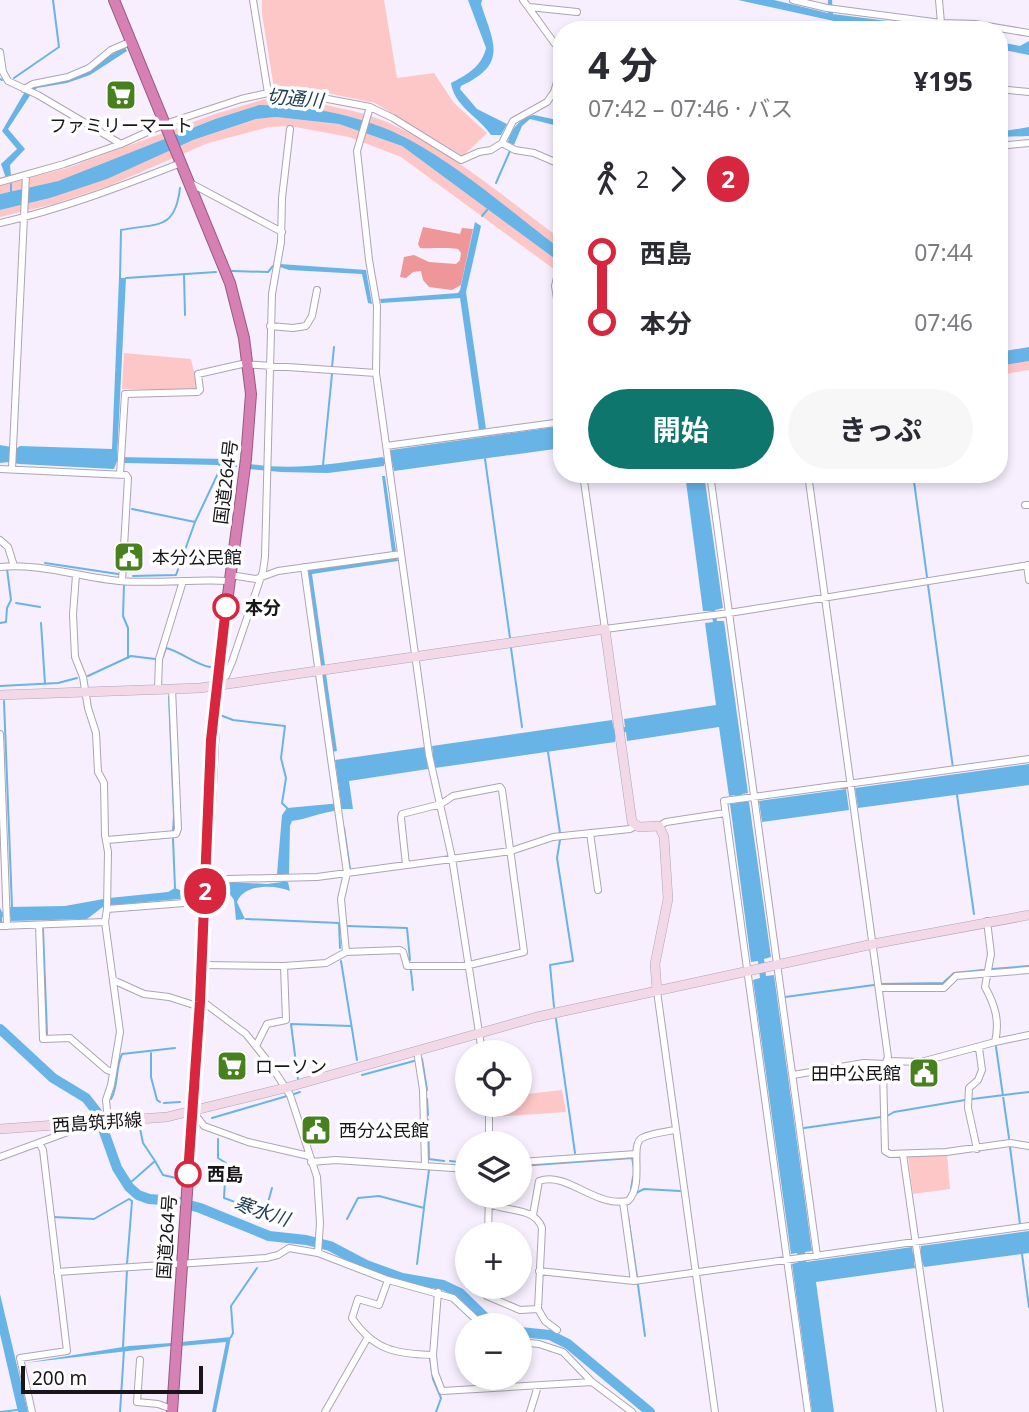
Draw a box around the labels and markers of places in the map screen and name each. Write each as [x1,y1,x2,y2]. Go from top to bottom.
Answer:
supermarket icon: ファミリーマート [104,78,138,112]
place label: ファミリーマート [49,113,193,137]
public building icon: 本分公民館 [112,540,146,574]
place label: 本分公民館 [152,545,242,569]
marker: 本分 [213,594,239,620]
place label: 本分 [245,595,281,619]
supermarket icon: ローソン [215,1049,249,1083]
place label: ローソン [255,1054,327,1078]
public building icon: 田中公民館 [907,1056,941,1090]
place label: 田中公民館 [811,1061,901,1085]
public building icon: 西分公民館 [299,1113,333,1147]
place label: 西分公民館 [339,1118,429,1142]
marker: 西島 [175,1161,201,1187]
place label: 西島 [207,1162,243,1186]

